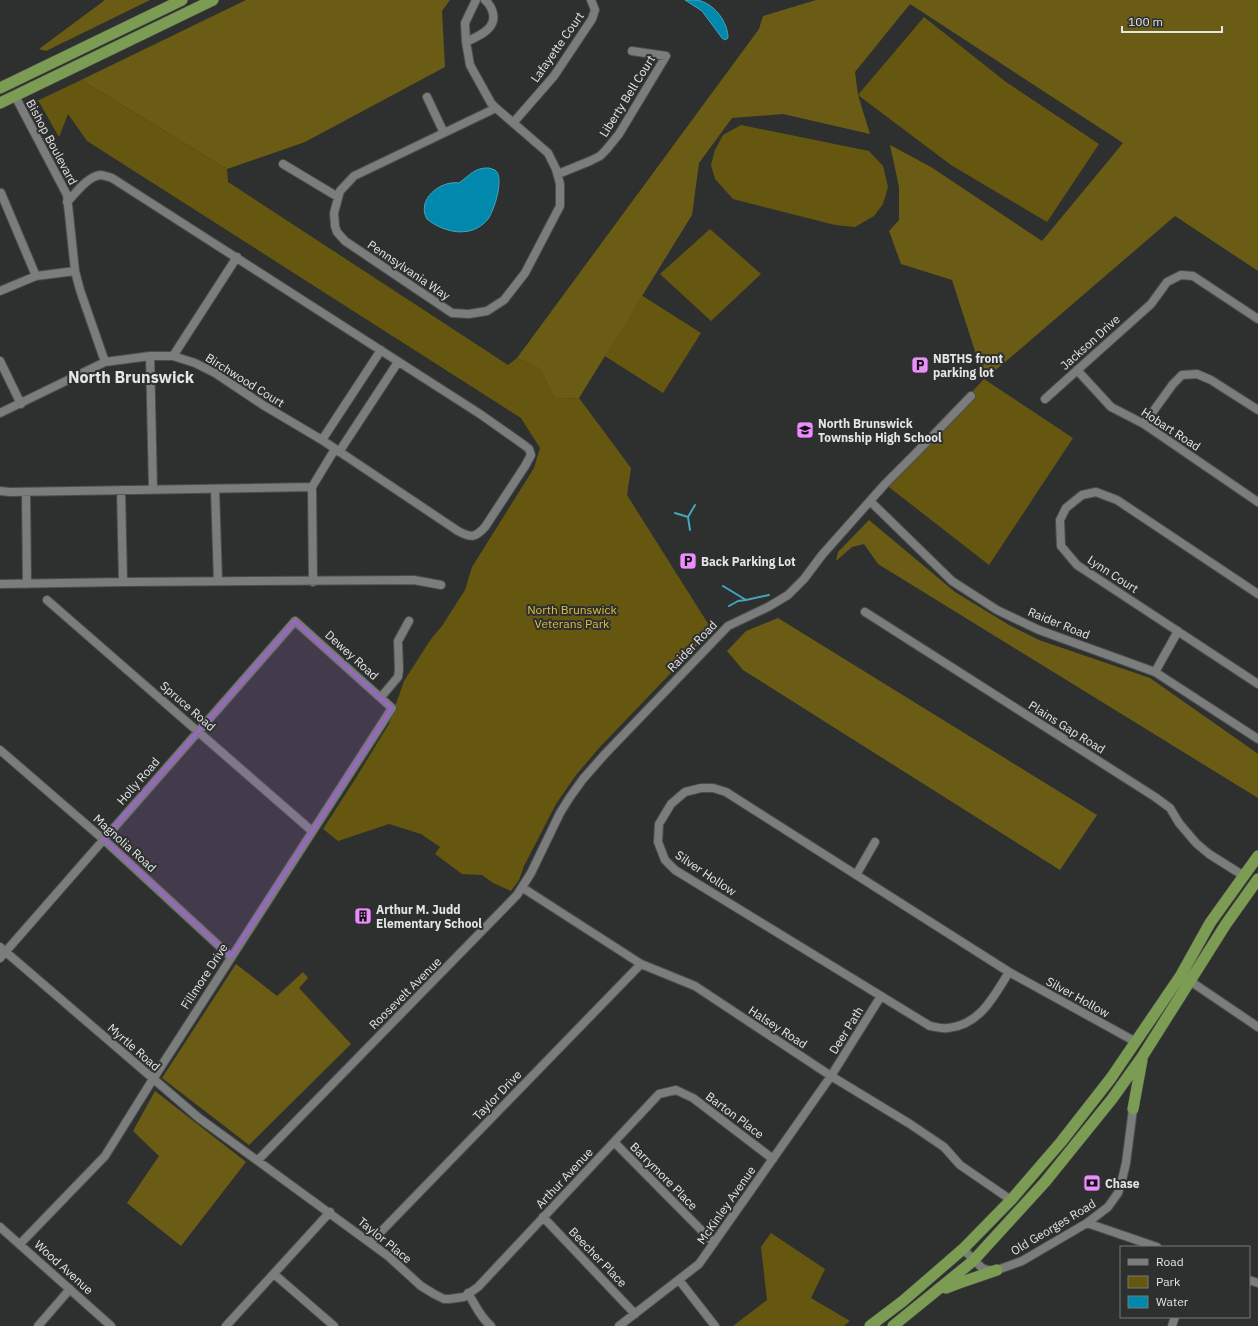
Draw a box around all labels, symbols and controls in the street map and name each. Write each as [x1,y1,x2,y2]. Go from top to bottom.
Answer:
scale bar [1122,8,1222,34]
street label: Lafayette Court [527,9,587,85]
text: 100 m [1128,14,1163,29]
street label: Liberty Bell Court [596,52,658,140]
street label: Bishop Boulevard [23,97,81,187]
street label: Pennsylvania Way [365,237,453,303]
street label: Jackson Drive [1057,311,1123,373]
street label: Birchwood Court [203,350,287,410]
place label: NBTHS front parking lot [933,351,1003,380]
parking icon: NBTHS front parking lot [910,355,930,375]
district label: North Brunswick [68,367,195,387]
street label: Hobart Road [1139,404,1203,454]
place label: North Brunswick Township High School [818,416,942,445]
school or university icon: North Brunswick Township High School [795,420,815,440]
parking icon: Back Parking Lot [678,551,698,571]
street label: Lynn Court [1085,552,1141,596]
place label: Back Parking Lot [701,554,796,569]
park label: North Brunswick Veterans Park [527,602,618,631]
street label: Raider Road [1026,604,1092,642]
street label: Raider Road [664,617,720,675]
street label: Dewey Road [322,627,382,683]
street label: Spruce Road [157,678,219,734]
street label: Plains Gap Road [1026,697,1108,757]
street label: Holly Road [113,754,163,808]
street label: Magnolia Road [91,811,159,875]
street label: Silver Hollow [673,847,739,899]
place label: Arthur M. Judd Elementary School [376,902,482,931]
building icon: Arthur M. Judd Elementary School [353,906,373,926]
street label: Fillmore Drive [177,940,231,1012]
street label: Roosevelt Avenue [366,953,445,1032]
street label: Silver Hollow [1044,973,1112,1021]
street label: Halsey Road [746,1002,810,1052]
street label: Deer Path [826,1004,866,1056]
street label: Myrtle Road [105,1020,163,1074]
street label: Taylor Drive [470,1067,525,1123]
street label: Barton Place [703,1088,767,1142]
street label: Barrymore Place [627,1139,701,1213]
street label: Arthur Avenue [532,1144,596,1211]
street label: McKinley Avenue [694,1163,759,1247]
bank icon: Chase [1082,1173,1102,1193]
place label: Chase [1105,1176,1140,1191]
street label: Old Georges Road [1008,1196,1098,1258]
street label: Taylor Place [355,1214,415,1267]
street label: Beecher Place [566,1224,630,1290]
street label: Wood Avenue [32,1237,97,1298]
legend [1120,1246,1250,1318]
text: Road [1156,1254,1184,1269]
text: Park [1156,1274,1181,1289]
text: Water [1156,1294,1189,1309]

